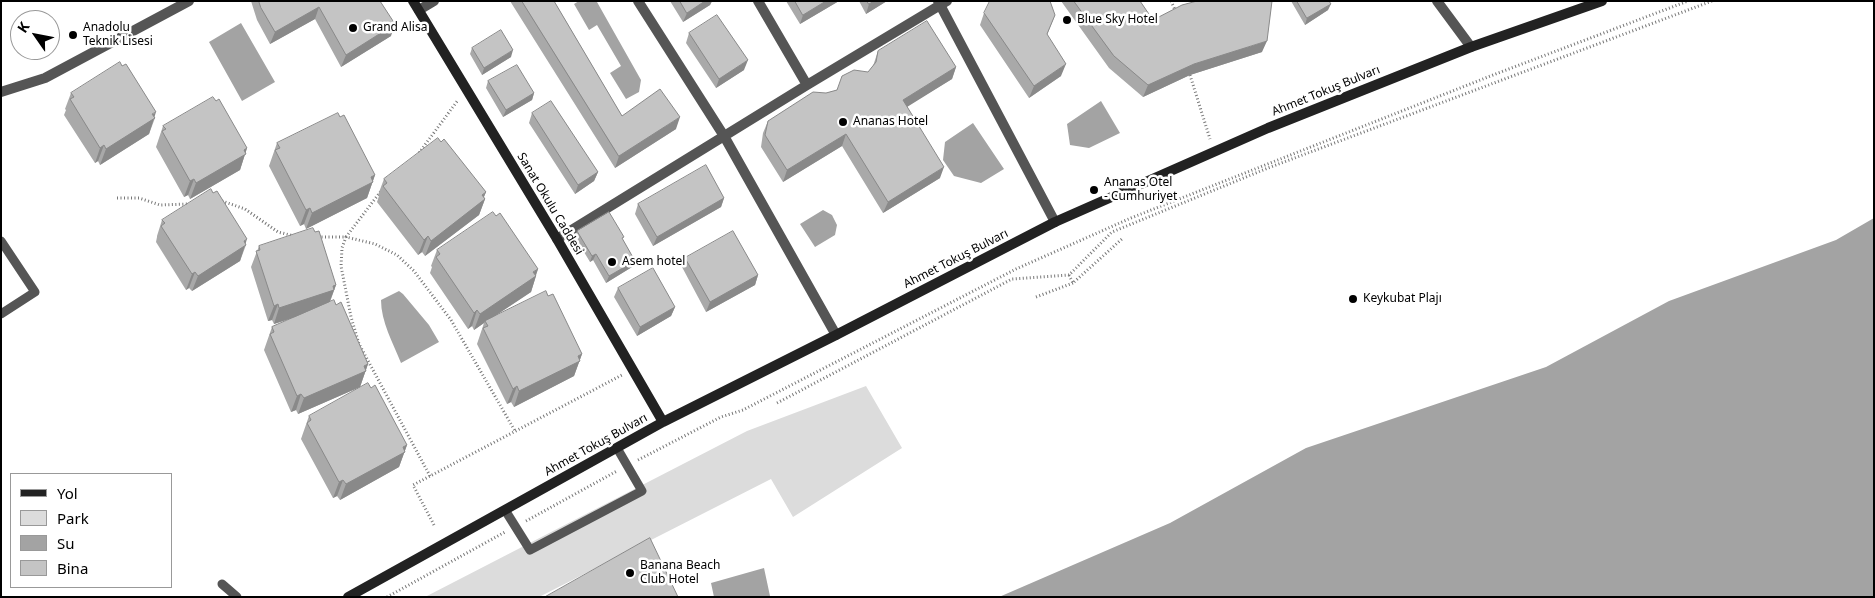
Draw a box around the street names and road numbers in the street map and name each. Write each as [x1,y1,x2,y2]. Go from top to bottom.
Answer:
street label: Ahmet Tokuş Bulvarı [1270,63,1382,119]
street label: Sanat Okulu Caddesi [514,150,586,258]
street label: Ahmet Tokuş Bulvarı [901,226,1011,292]
street label: Ahmet Tokuş Bulvarı [542,411,650,479]

